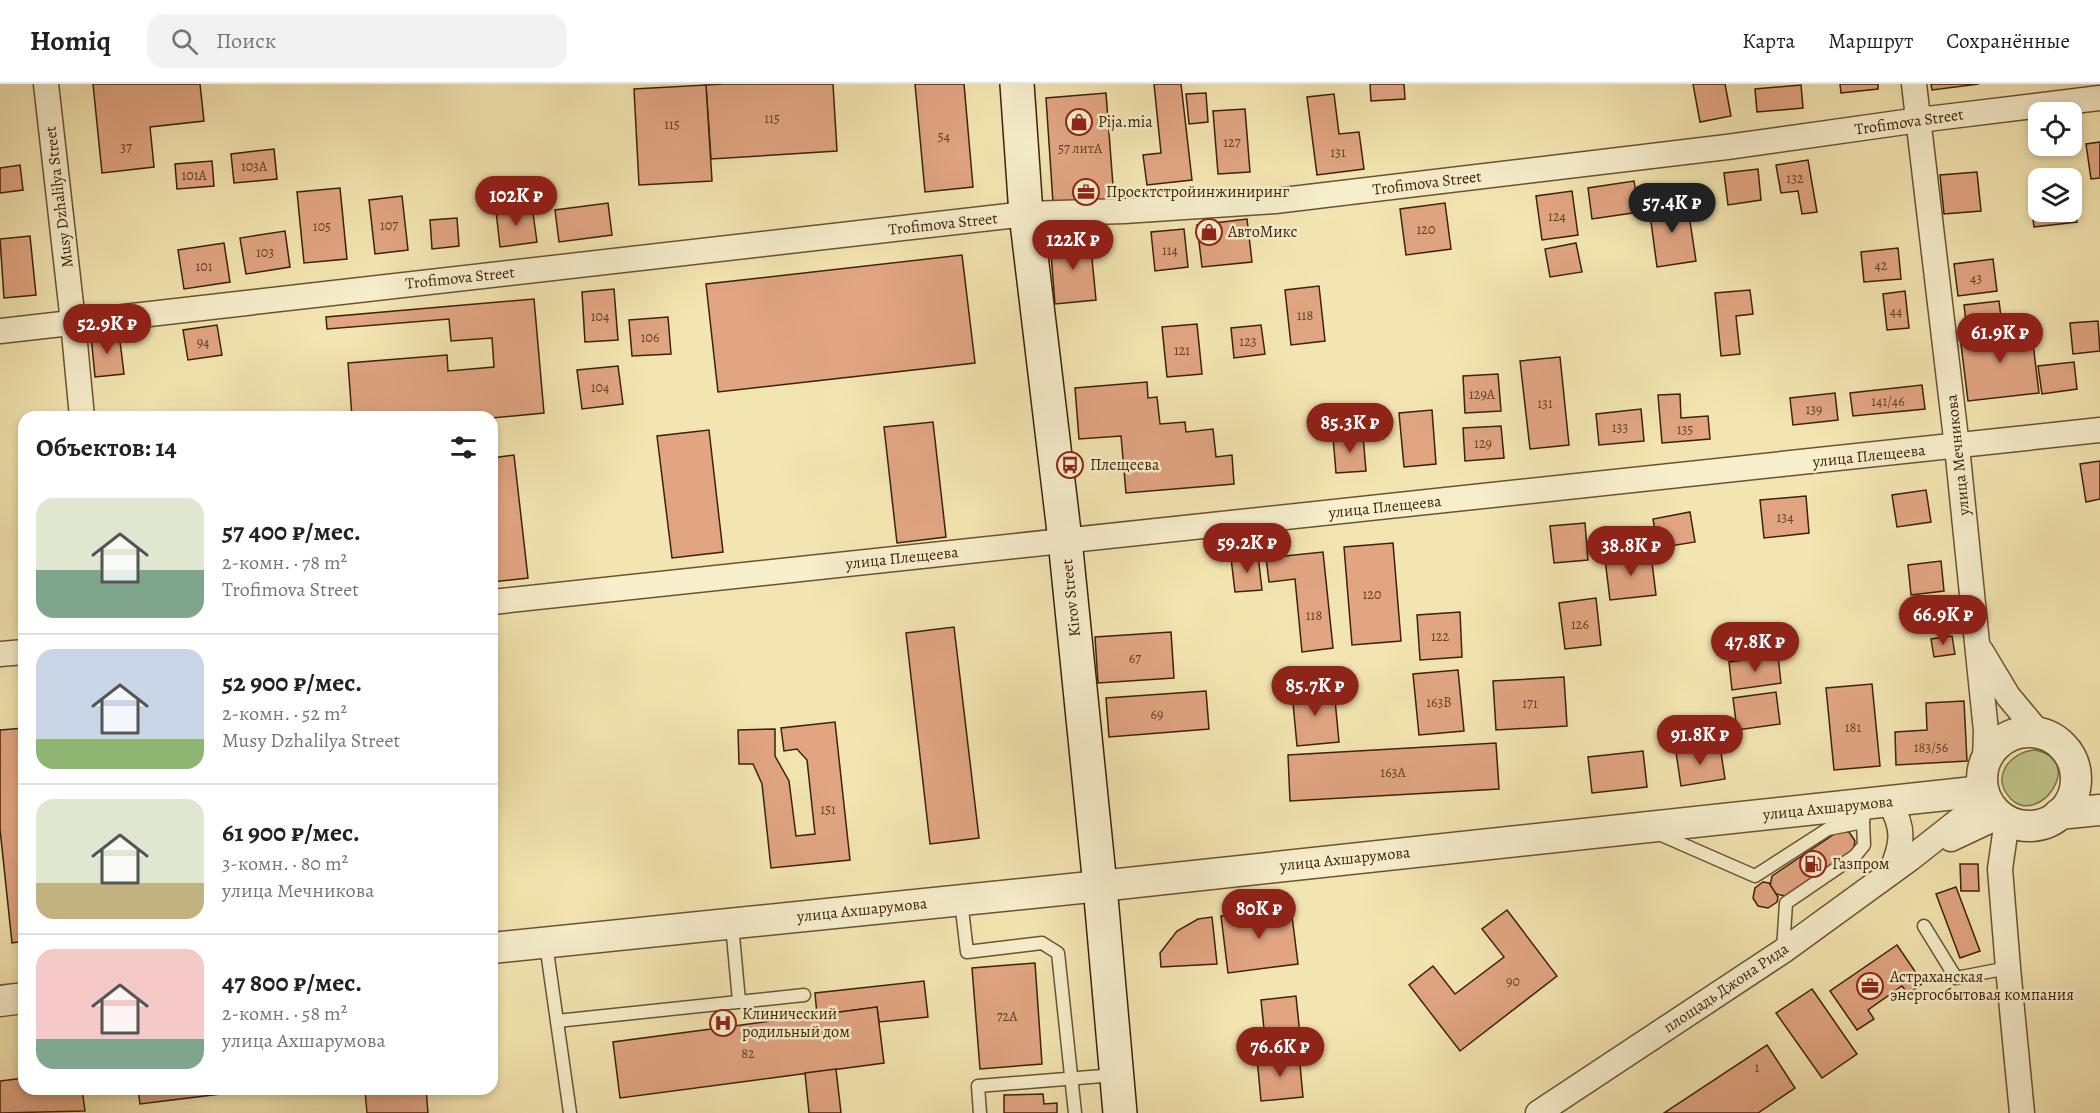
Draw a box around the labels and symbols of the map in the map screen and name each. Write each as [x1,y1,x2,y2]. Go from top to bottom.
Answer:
street label: Trofimova Street [1853,103,1965,141]
shop icon: Pija.mia [1064,107,1094,137]
house number: 115 [764,109,780,128]
place label: Pija.mia [1098,111,1153,133]
house number: 115 [664,115,680,134]
street label: Musy Dzhalilya Street [39,125,79,269]
house number: 54 [938,127,950,146]
house number: 127 [1223,133,1241,152]
house number: 37 [120,138,132,157]
house number: 57 литА [1058,139,1103,158]
house number: 131 [1330,143,1346,162]
house number: 103А [241,157,268,176]
street label: Trofimova Street [1371,165,1483,201]
house number: 101А [181,166,207,185]
house number: 132 [1786,169,1804,188]
pin: 102K ₽ [467,176,565,227]
office icon: Проектстройинжиниринг [1071,177,1101,207]
place label: Проектстройинжиниринг [1106,181,1289,203]
pin: 57.4K ₽ [1617,183,1727,234]
street label: Trofimova Street [887,207,999,241]
house number: 124 [1548,207,1566,226]
house number: 107 [380,216,398,235]
house number: 105 [313,217,331,236]
shop icon: АвтоМикс [1194,217,1224,247]
pin: 122K ₽ [1024,220,1122,271]
house number: 120 [1417,220,1435,239]
place label: АвтоМикс [1227,221,1298,243]
house number: 114 [1162,241,1178,260]
house number: 103 [256,243,274,262]
house number: 42 [1875,256,1888,275]
house number: 101 [195,257,213,276]
street label: Trofimova Street [404,261,516,295]
house number: 43 [1970,269,1982,288]
house number: 44 [1890,302,1902,321]
pin: 52.9K ₽ [52,304,162,355]
house number: 118 [1297,306,1313,325]
house number: 104 [591,307,609,326]
pin: 61.9K ₽ [1945,313,2055,364]
house number: 106 [641,328,659,347]
house number: 123 [1239,332,1257,351]
house number: 94 [197,333,209,352]
house number: 121 [1174,341,1190,360]
house number: 104 [591,378,609,397]
house number: 129А [1469,385,1496,404]
house number: 141/46 [1871,392,1905,411]
street label: улица Мечникова [1941,393,1975,518]
house number: 131 [1537,394,1553,413]
house number: 139 [1806,400,1822,419]
pin: 85.3K ₽ [1295,403,1405,454]
house number: 133 [1612,418,1628,437]
house number: 135 [1677,420,1693,439]
house number: 129 [1474,434,1492,453]
street label: улица Плещеева [1810,439,1927,473]
bus stop icon: Плещеева [1055,450,1085,480]
place label: Плещеева [1090,454,1160,476]
street label: улица Плещеева [1326,490,1443,524]
house number: 134 [1777,508,1793,527]
pin: 59.2K ₽ [1192,523,1302,574]
pin: 38.8K ₽ [1576,526,1686,577]
street label: улица Плещеева [843,541,960,575]
street label: Kirov Street [1056,558,1086,638]
house number: 120 [1363,585,1381,604]
pin: 66.9K ₽ [1888,595,1998,646]
house number: 118 [1306,606,1322,625]
house number: 126 [1571,615,1589,634]
pin: 47.8K ₽ [1700,622,1810,673]
house number: 122 [1431,627,1449,646]
house number: 67 [1129,649,1141,668]
pin: 85.7K ₽ [1260,666,1370,717]
house number: 163В [1426,693,1452,712]
house number: 171 [1522,694,1538,713]
house number: 69 [1151,705,1163,724]
pin: 91.8K ₽ [1645,715,1755,766]
house number: 181 [1845,718,1861,737]
house number: 183/56 [1914,738,1948,757]
house number: 163А [1380,763,1406,782]
street label: улица Ахшарумова [1761,790,1895,826]
house number: 151 [820,800,836,819]
street label: улица Ахшарумова [1278,841,1412,877]
fuel station icon: Газпром [1798,849,1828,879]
place label: Газпром [1832,853,1890,875]
pin: 80K ₽ [1217,889,1301,940]
street label: улица Ахшарумова [795,892,929,928]
street label: площадь Джона Рида [1659,937,1794,1038]
place label: Астраханская энергосбытовая компания [1889,966,2074,1006]
office icon: Астраханская энергосбытовая компания [1855,971,1885,1001]
house number: 90 [1506,972,1520,991]
place label: Клинический родильный дом [742,1003,850,1043]
house number: 72А [997,1007,1018,1026]
hospital icon: Клинический родильный дом [708,1008,738,1038]
pin: 76.6K ₽ [1225,1027,1335,1078]
house number: 82 [741,1044,755,1063]
house number: 1 [1755,1058,1760,1077]

